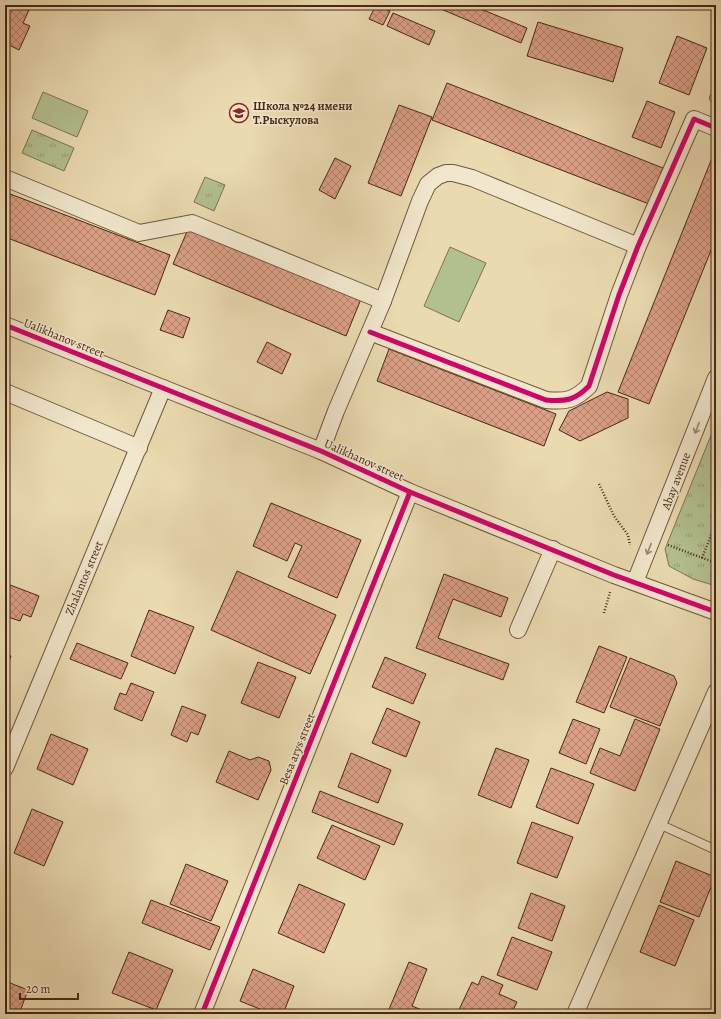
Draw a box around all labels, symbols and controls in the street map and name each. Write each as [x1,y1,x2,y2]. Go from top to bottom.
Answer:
place label: Школа №24 имени Т.Рыскулова [253,98,352,128]
school or university icon: Школа №24 имени Т.Рыскулова [228,102,250,124]
street label: Ualikhanov street [21,315,107,362]
one-way arrow [692,421,700,433]
street label: Ualikhanov street [322,435,406,485]
street label: Abay avenue [657,450,694,513]
street label: Zhalantos street [61,538,107,618]
one-way arrow [645,542,652,554]
street label: Besa arys street [275,711,319,787]
scale bar [20,975,78,1001]
text: 20 m [26,981,50,997]

